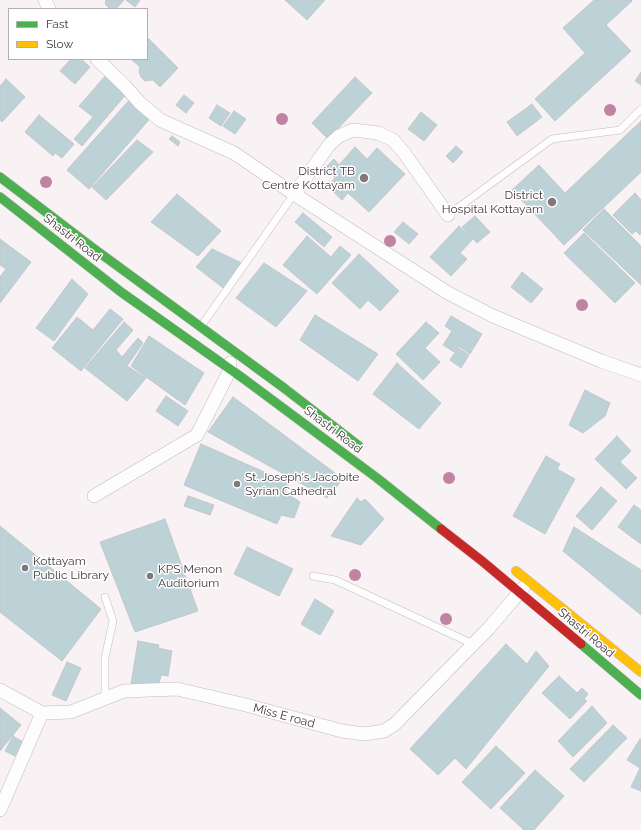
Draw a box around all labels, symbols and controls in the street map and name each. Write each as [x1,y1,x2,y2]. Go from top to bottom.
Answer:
legend [8,8,148,60]
text: Fast [46,17,69,31]
text: Slow [46,37,73,51]
place label: District TB Centre Kottayam [262,164,355,192]
marker: District TB Centre Kottayam [358,172,370,184]
place label: District Hospital Kottayam [442,188,543,216]
marker: District Hospital Kottayam [546,196,558,208]
street label: Shastri Road [40,211,104,265]
street label: Shastri Road [301,403,365,457]
place label: St. Joseph's Jacobite Syrian Cathedral [245,470,359,498]
marker: St. Joseph's Jacobite Syrian Cathedral [232,479,242,489]
place label: Kottayam Public Library [33,554,109,582]
place label: KPS Menon Auditorium [158,562,222,590]
marker: Kottayam Public Library [20,563,30,573]
marker: KPS Menon Auditorium [145,571,155,581]
street label: Shastri Road [555,605,617,661]
street label: Miss E road [252,701,316,731]

